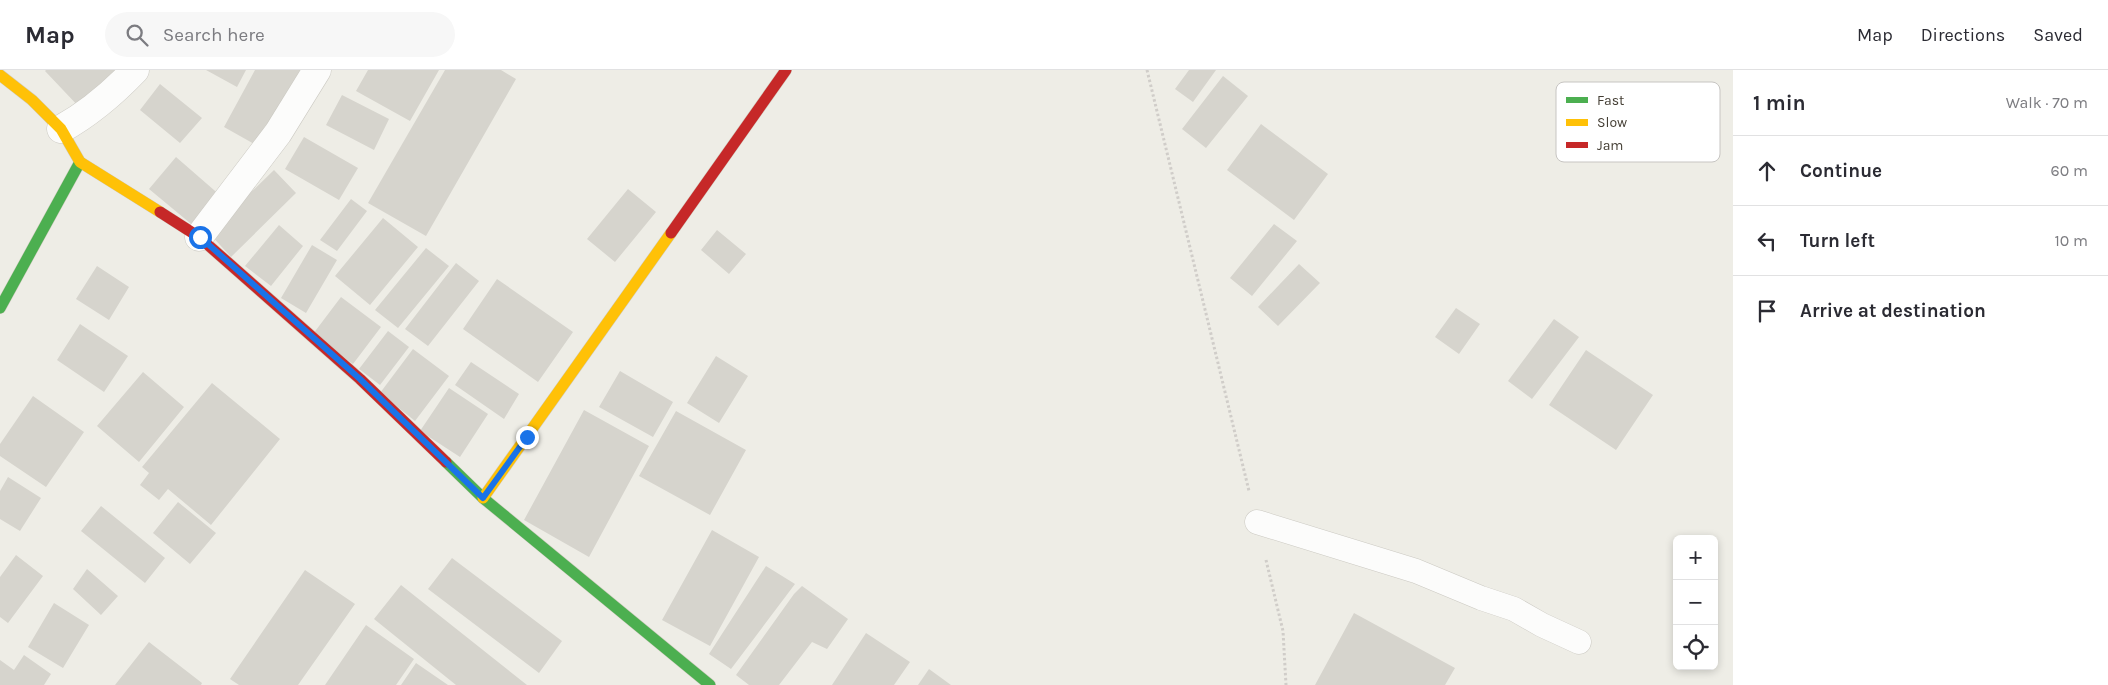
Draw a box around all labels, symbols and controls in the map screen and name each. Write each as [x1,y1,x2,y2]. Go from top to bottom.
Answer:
search box [105,12,455,57]
text: Map [25,21,75,49]
icon: search [123,21,151,49]
text: Search here [163,24,265,46]
text: Map [1857,24,1893,46]
text: Directions [1921,24,2005,46]
text: Saved [2033,24,2083,46]
legend [1556,82,1720,162]
text: 1 min [1753,91,1806,115]
text: Fast [1597,92,1624,109]
text: Walk · 70 m [2006,93,2088,112]
text: Slow [1597,114,1627,131]
text: Jam [1597,137,1623,154]
icon: ahead [1753,157,1781,185]
text: Continue [1800,160,1882,182]
text: 60 m [2051,161,2088,180]
route start [189,226,212,249]
icon: left [1753,227,1781,255]
text: Turn left [1800,230,1875,252]
text: 10 m [2054,231,2088,250]
icon: arrive [1753,297,1781,325]
text: Arrive at destination [1800,300,1986,322]
route end [516,426,539,449]
map controls [1673,535,1718,670]
button: + [1673,535,1718,580]
button: − [1673,580,1718,625]
button: locate [1673,625,1718,670]

